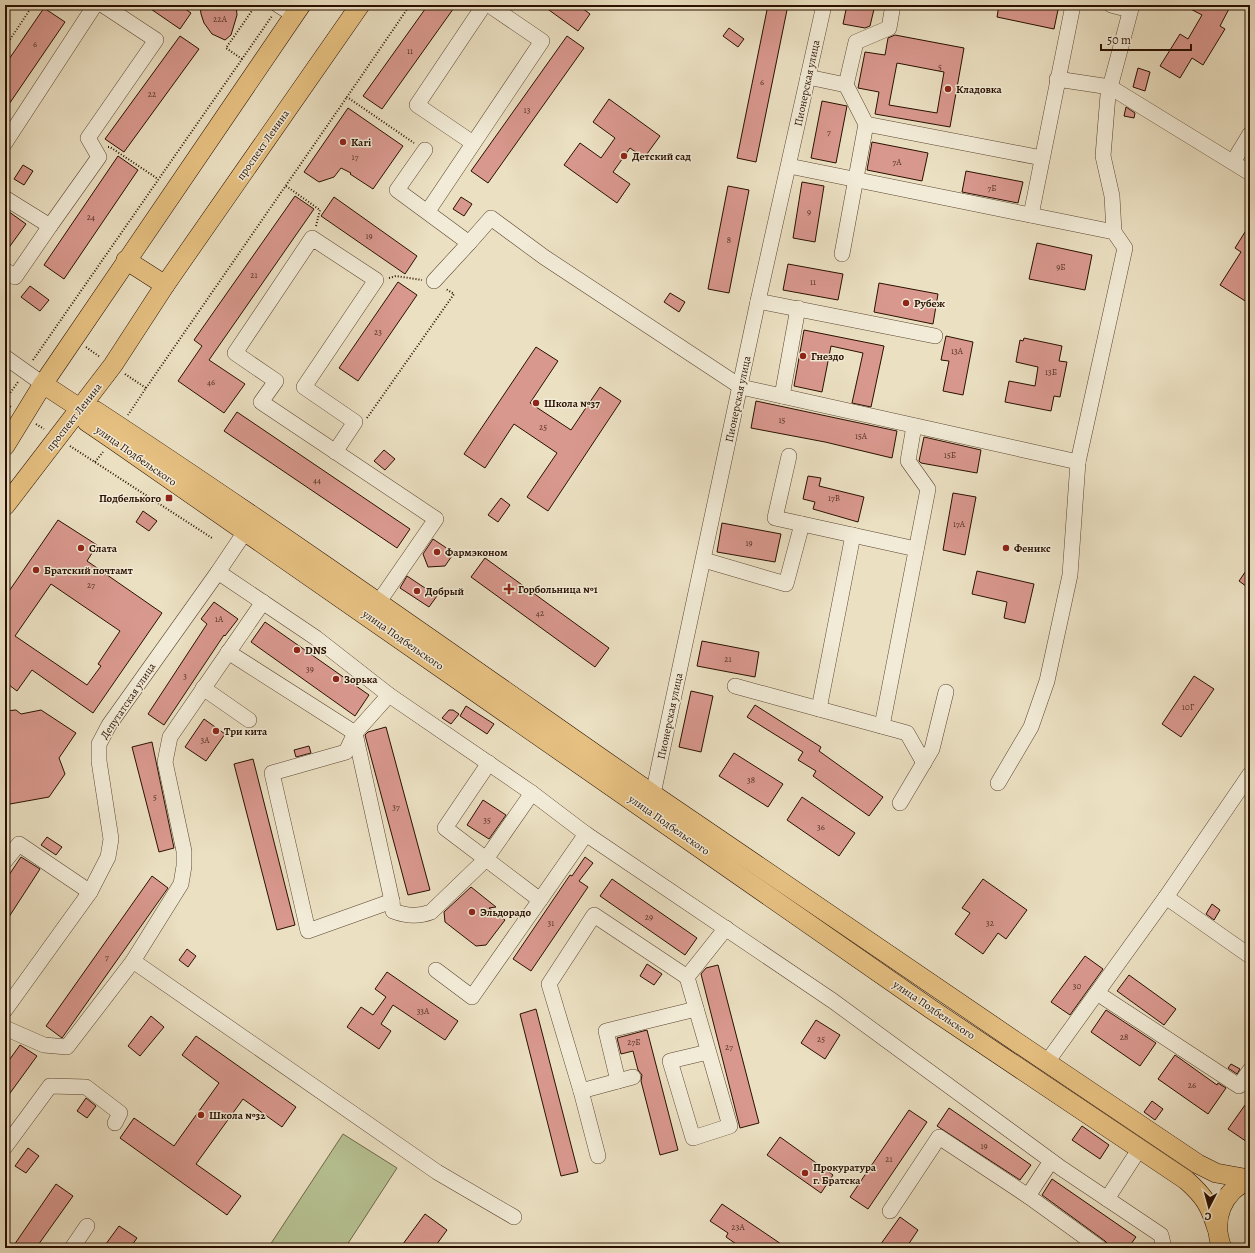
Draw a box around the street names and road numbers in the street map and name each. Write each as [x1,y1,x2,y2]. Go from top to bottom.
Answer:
street label: Пионерская улица [791,38,824,128]
street label: проспект Ленина [233,106,293,183]
street label: Пионерская улица [722,354,755,444]
street label: проспект Ленина [43,379,106,454]
street label: улица Подбельского [92,422,180,490]
street label: улица Подбельского [359,606,447,674]
street label: Депутатская улица [97,659,160,742]
street label: Пионерская улица [654,671,687,761]
street label: улица Подбельского [625,791,713,859]
street label: улица Подбельского [889,976,978,1043]

